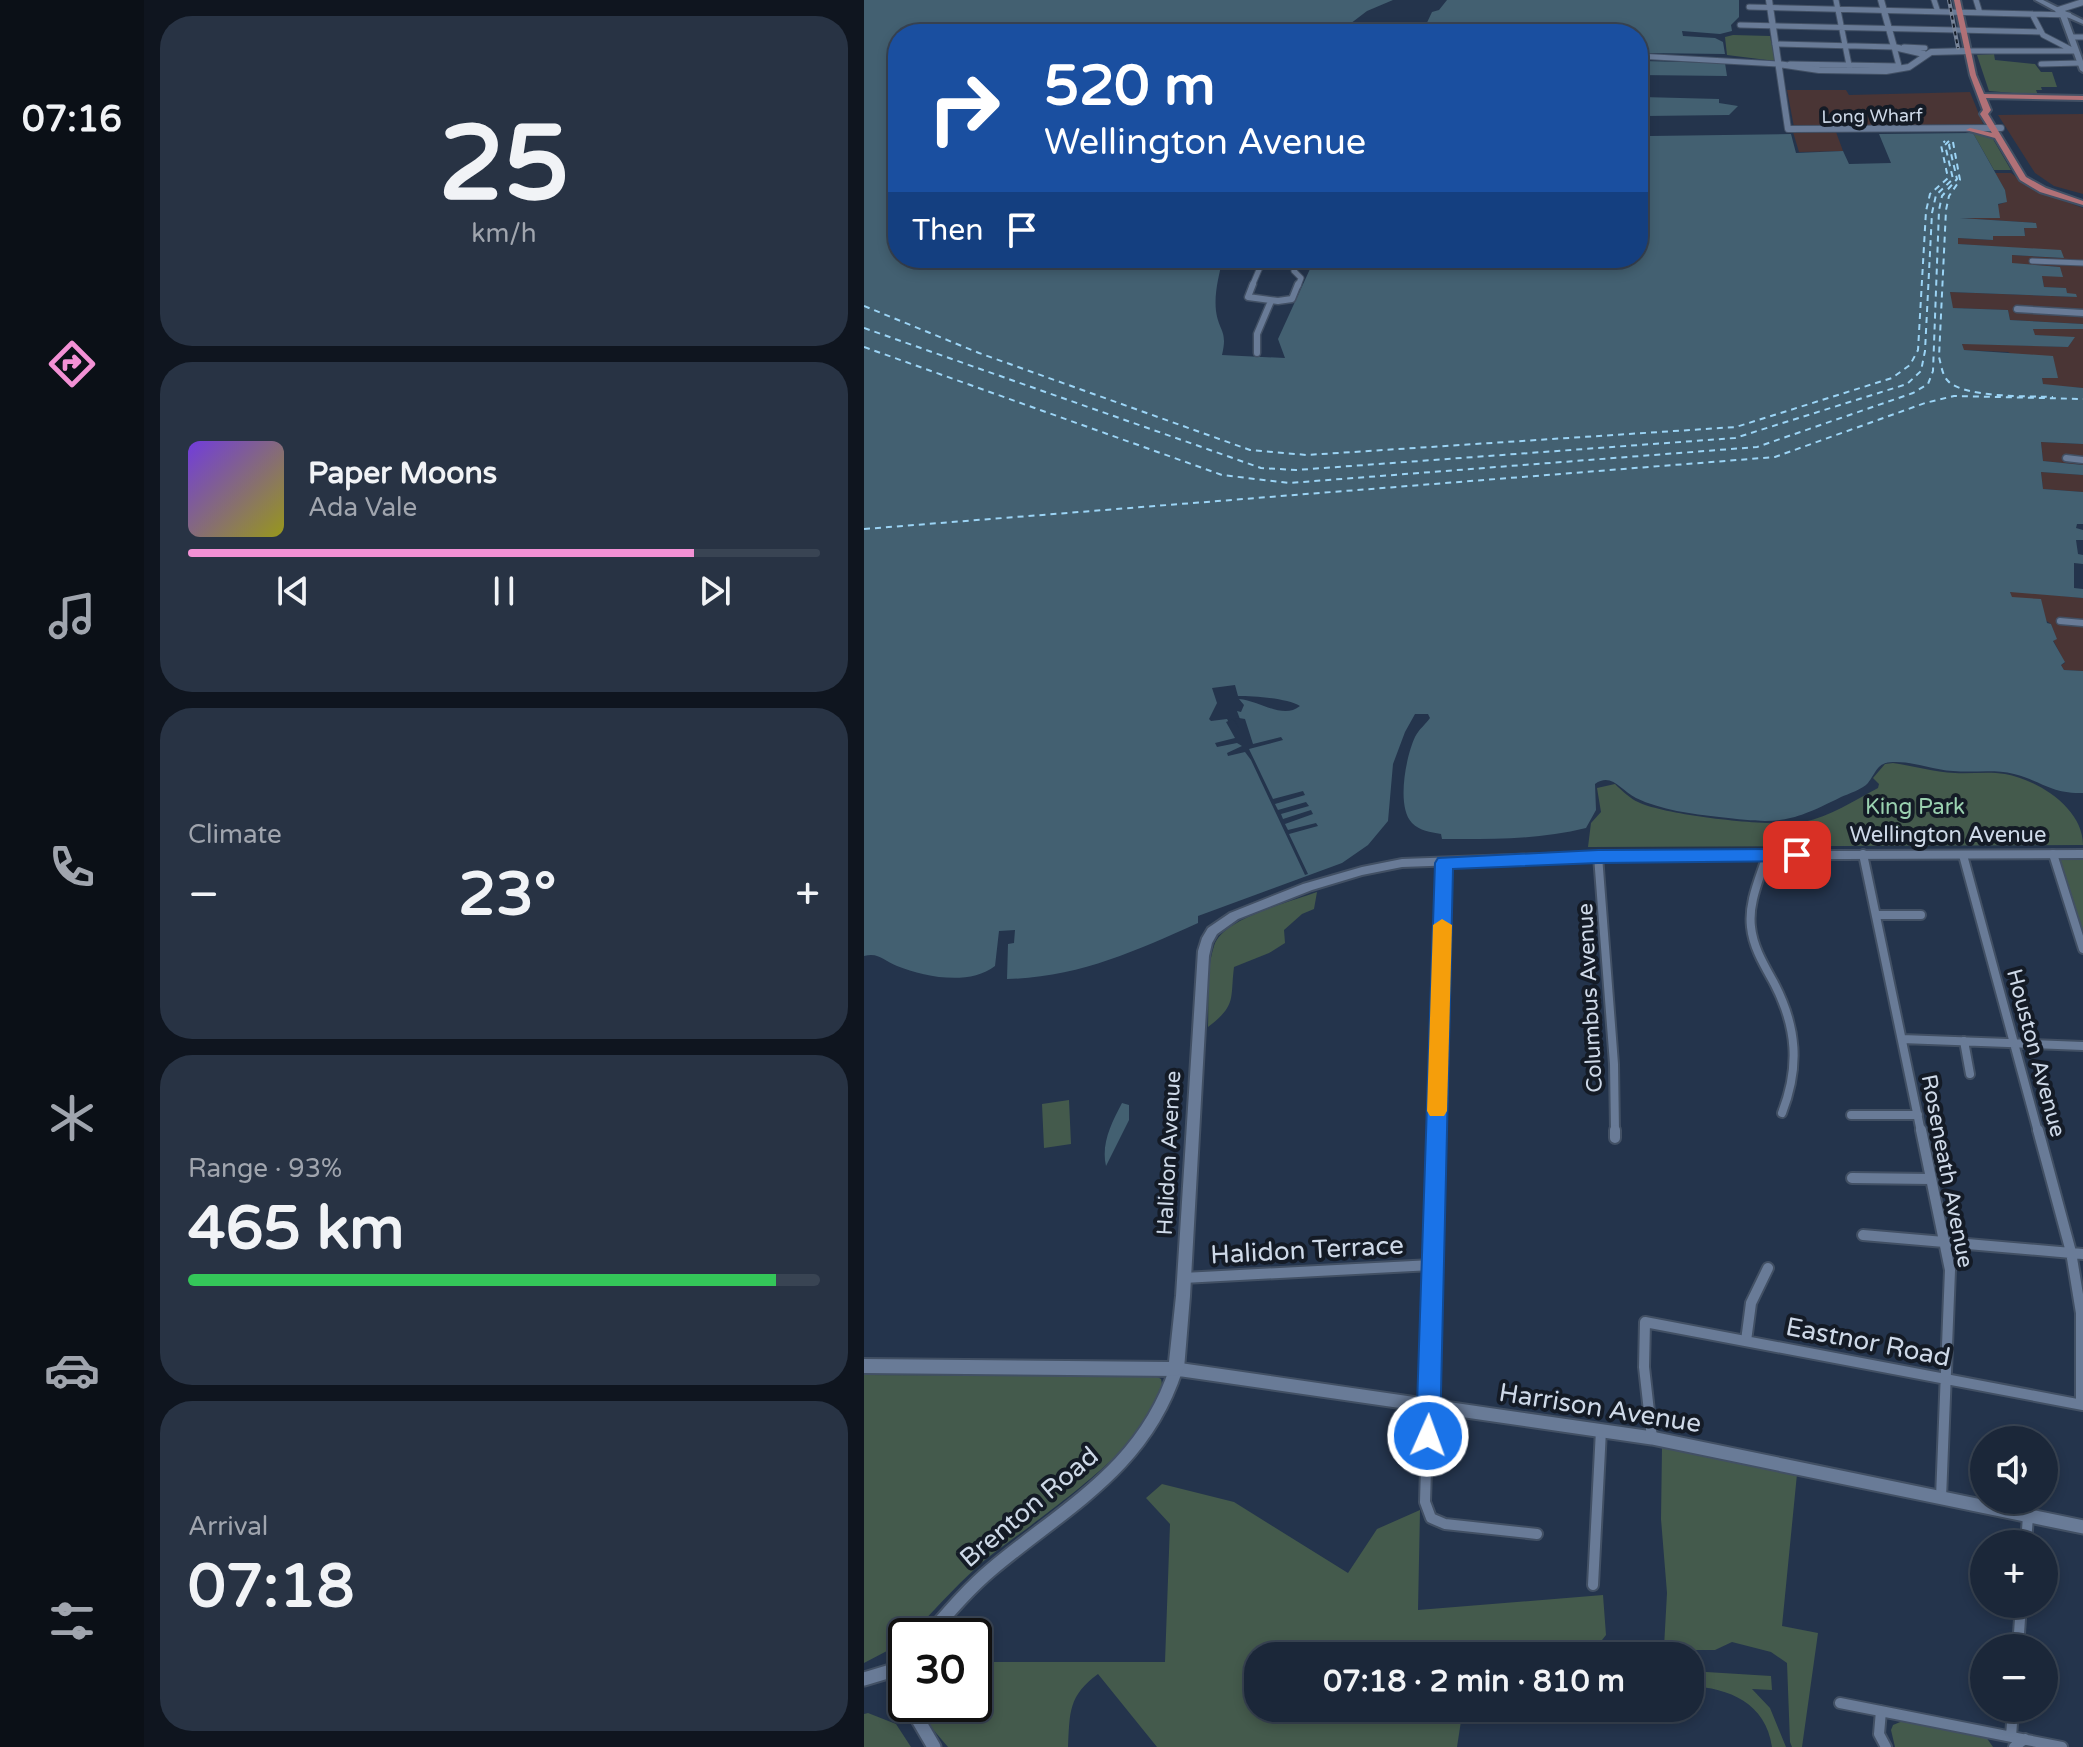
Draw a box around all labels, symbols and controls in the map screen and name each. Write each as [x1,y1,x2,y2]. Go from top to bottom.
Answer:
text: 520 m [1044,53,1215,120]
icon: right [912,56,1016,160]
text: 07:16 [22,98,122,141]
text: 25 [439,103,569,228]
street label: Long Wharf [1821,104,1923,128]
text: Wellington Avenue [1044,121,1366,164]
icon: arrive [1000,208,1044,252]
text: Then [912,212,984,249]
text: km/h [471,218,537,249]
icon: directions [44,336,100,392]
text: Paper Moons [308,455,497,492]
text: Ada Vale [308,492,417,523]
icon: previous [271,569,315,613]
icon: pause [482,569,526,613]
icon: next [693,569,737,613]
icon: music [44,588,100,644]
park label: King Park [1865,794,1965,820]
text: Climate [188,819,282,850]
pin [1763,821,1831,889]
street label: Wellington Avenue [1850,822,2046,848]
icon: arrive [1775,833,1819,877]
icon: phone [44,839,100,895]
text: 23° [458,859,556,931]
text: − [188,869,219,922]
text: + [795,869,820,922]
street label: Columbus Avenue [1572,903,1608,1093]
street label: Houston Avenue [2001,966,2071,1140]
street label: Halidon Avenue [1152,1070,1186,1236]
street label: Roseneath Avenue [1916,1072,1978,1270]
icon: climate [44,1090,100,1146]
text: Range · 93% [188,1153,342,1184]
text: 465 km [188,1193,404,1265]
street label: Halidon Terrace [1209,1229,1405,1271]
street label: Eastnor Road [1783,1311,1953,1373]
icon: car [44,1342,100,1398]
street label: Harrison Avenue [1497,1377,1703,1439]
position arrow [1386,1394,1470,1478]
map controls [1970,1426,2058,1722]
button: sound [1970,1426,2058,1514]
street label: Brenton Road [953,1440,1105,1574]
text: Arrival [188,1511,268,1542]
button: + [1970,1530,2058,1618]
text: 07:18 [188,1551,354,1623]
icon: filters [44,1593,100,1649]
speed limit sign: 30 [888,1618,992,1722]
button: − [1970,1634,2058,1722]
text: 07:18 · 2 min · 810 m [1323,1663,1625,1700]

